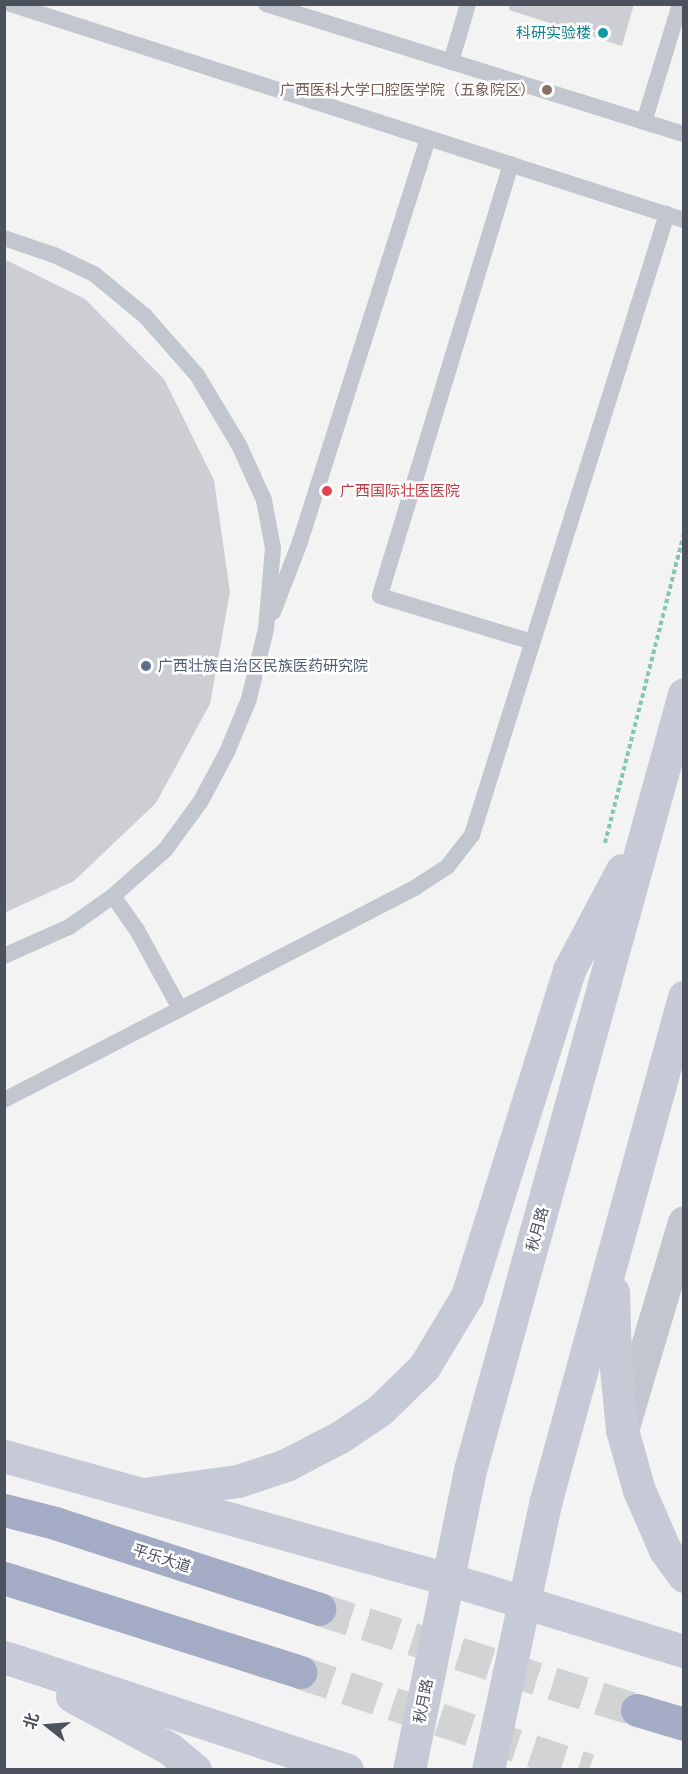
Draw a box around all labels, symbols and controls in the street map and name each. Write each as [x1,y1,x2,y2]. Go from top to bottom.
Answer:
place label: 科研实验楼 [516,24,591,42]
marker: 科研实验楼 [596,26,610,40]
place label: 广西医科大学口腔医学院（五象院区） [280,81,535,99]
marker: 广西医科大学口腔医学院（五象院区） [540,83,554,97]
marker: 广西国际壮医医院 [318,482,336,500]
place label: 广西国际壮医医院 [340,482,460,500]
place label: 广西壮族自治区民族医药研究院 [158,657,368,675]
marker: 广西壮族自治区民族医药研究院 [139,659,153,673]
street label: 秋月路 [522,1205,552,1253]
street label: 平乐大道 [131,1540,193,1576]
street label: 秋月路 [410,1677,436,1725]
north arrow [18,1696,78,1756]
text: 北 [18,1710,44,1732]

